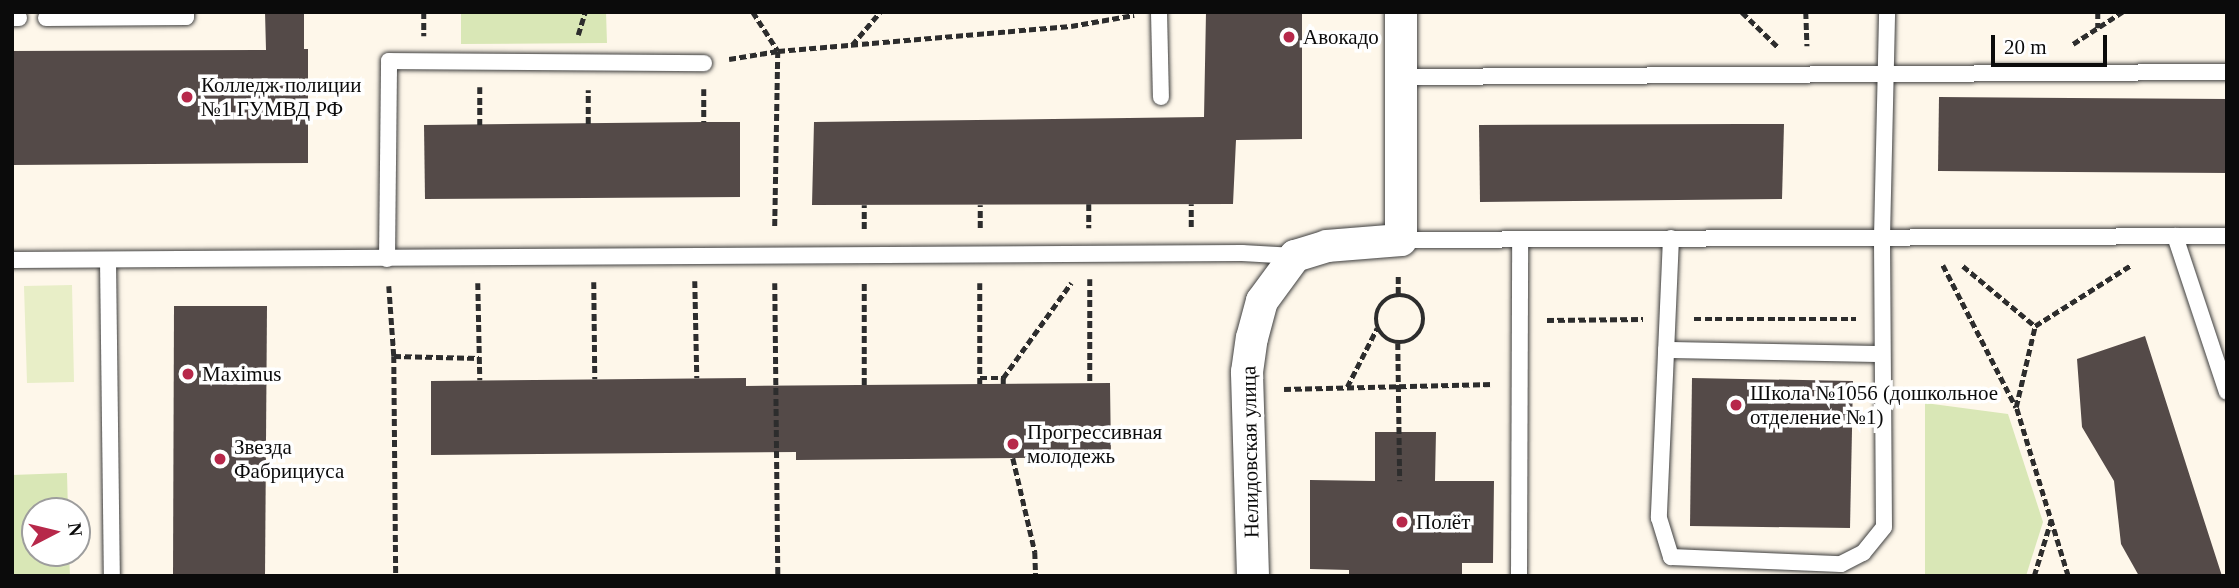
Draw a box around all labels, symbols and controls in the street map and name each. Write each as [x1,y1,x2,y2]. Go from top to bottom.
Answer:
scale bar [1994,21,2110,65]
place label: Авокадо [1303,24,1379,50]
marker: Авокадо [1281,29,1297,45]
text: 20 m [2004,35,2047,59]
place label: Колледж полиции №1 ГУМВД РФ [201,72,362,122]
marker: Колледж полиции №1 ГУМВД РФ [179,89,195,105]
place label: Maximus [202,361,281,387]
marker: Maximus [180,366,196,382]
street label: Нелидовская улица [1236,366,1264,538]
place label: Школа №1056 (дошкольное отделение №1) [1750,380,1998,430]
marker: Школа №1056 (дошкольное отделение №1) [1728,397,1744,413]
place label: Прогрессивная молодежь [1027,419,1162,469]
place label: Звезда Фабрициуса [234,434,344,484]
marker: Прогрессивная молодежь [1005,436,1021,452]
marker: Звезда Фабрициуса [212,451,228,467]
north arrow [21,497,91,567]
place label: Полёт [1416,509,1470,535]
marker: Полёт [1394,514,1410,530]
text: N [64,522,87,538]

